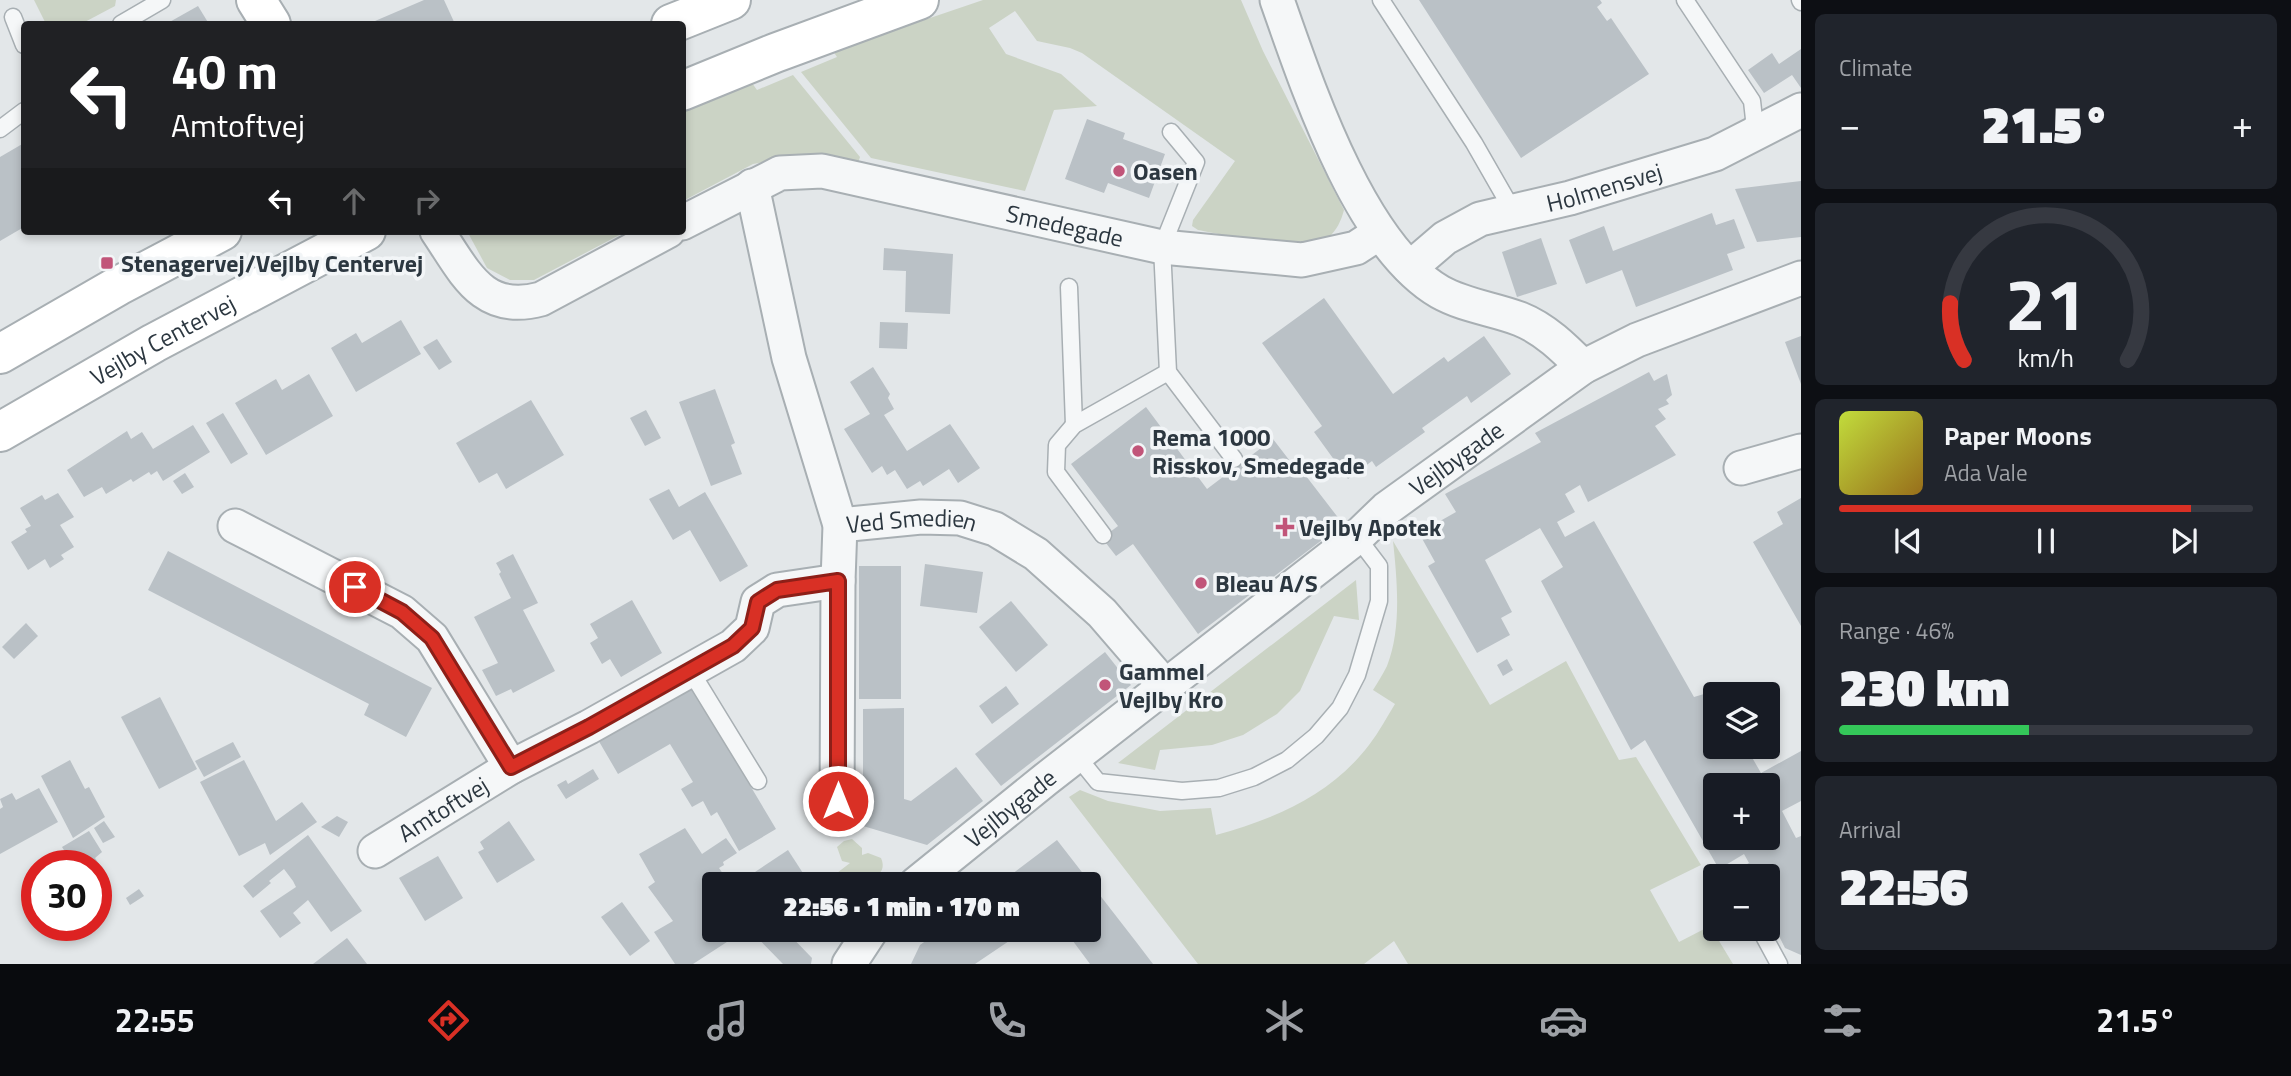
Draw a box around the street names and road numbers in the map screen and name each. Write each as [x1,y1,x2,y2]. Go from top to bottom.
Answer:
street label: Holmensvej [1543,153,1666,221]
street label: Smedegade [1003,195,1127,256]
street label: Vejlby Centervej [83,285,242,394]
street label: Vejlbygade [1401,412,1511,505]
street label: Ved Smedien [844,499,982,542]
street label: Vejlbygade [956,760,1064,856]
street label: Amtoftvej [391,767,495,851]

